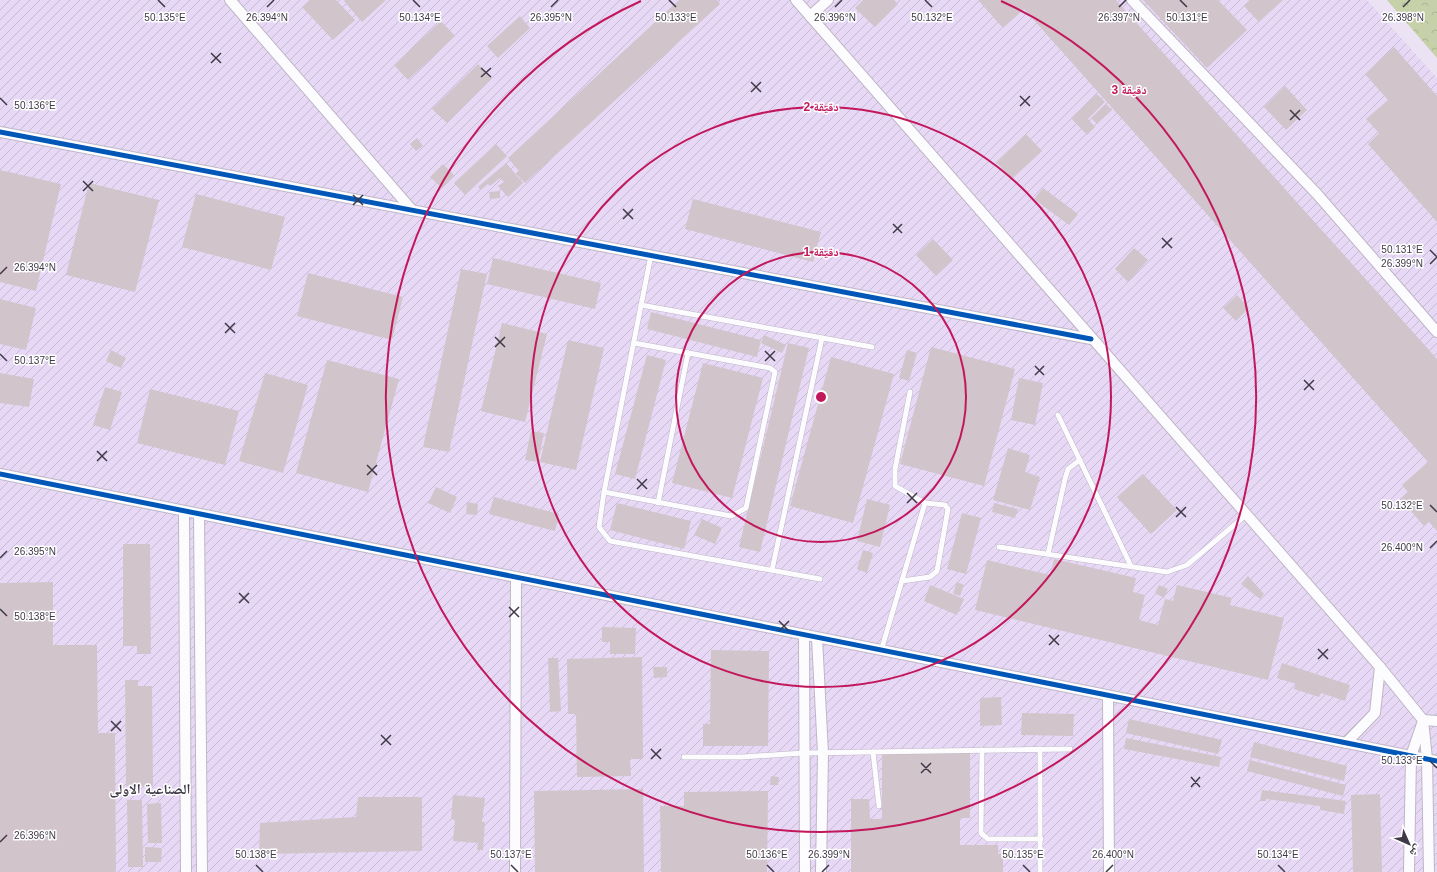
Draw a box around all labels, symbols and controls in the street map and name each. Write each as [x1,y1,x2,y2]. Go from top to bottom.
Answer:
text: 50.135°E [144,12,186,23]
text: 26.394°N [246,12,288,23]
text: 50.134°E [399,12,441,23]
text: 26.395°N [530,12,572,23]
text: 50.133°E [655,12,697,23]
text: 26.396°N [814,12,856,23]
text: 50.132°E [911,12,953,23]
text: 26.397°N [1098,12,1140,23]
text: 50.131°E [1166,12,1208,23]
text: 26.398°N [1382,12,1424,23]
text: 3 دقيقة [1111,83,1147,97]
text: 50.136°E [14,100,56,111]
text: 2 دقيقة [803,100,839,114]
text: 50.131°E [1381,244,1423,255]
text: 1 دقيقة [803,245,839,259]
text: 26.399°N [1381,258,1423,269]
text: 26.394°N [14,262,56,273]
text: 50.137°E [14,355,56,366]
centre of rings [814,390,828,404]
text: 50.132°E [1381,500,1423,511]
text: 26.400°N [1381,542,1423,553]
text: 26.395°N [14,546,56,557]
text: 50.138°E [14,611,56,622]
text: 50.133°E [1381,755,1423,766]
district label: الصناعية الاولى [110,781,190,798]
north arrow [1389,824,1429,864]
text: 26.396°N [14,830,56,841]
text: ش [1406,841,1424,860]
text: 50.138°E [235,849,277,860]
text: 50.137°E [490,849,532,860]
text: 50.136°E [746,849,788,860]
text: 26.399°N [808,849,850,860]
text: 50.135°E [1002,849,1044,860]
text: 26.400°N [1092,849,1134,860]
text: 50.134°E [1257,849,1299,860]

